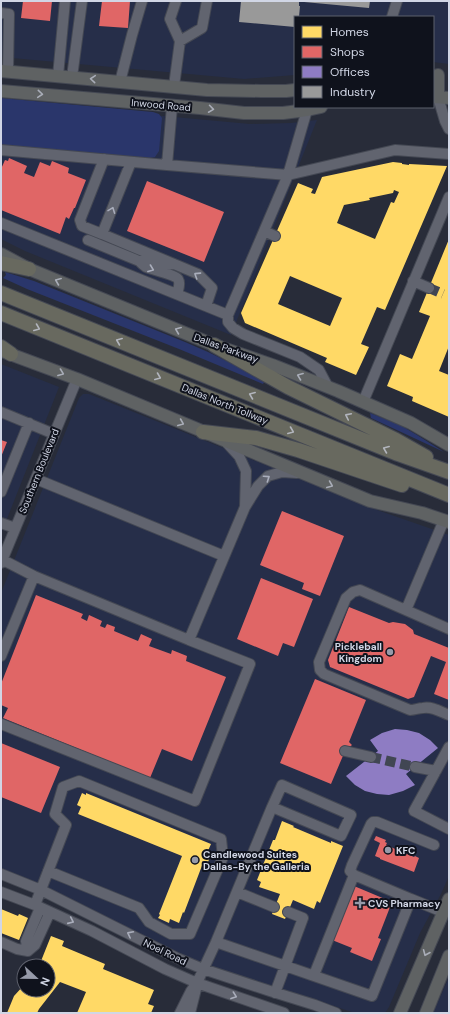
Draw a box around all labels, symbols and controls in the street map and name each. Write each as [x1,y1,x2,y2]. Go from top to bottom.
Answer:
legend [294,16,434,108]
text: Homes [330,24,369,40]
text: Shops [330,44,365,60]
text: Offices [330,64,370,80]
one-way arrow [90,75,96,84]
text: Industry [330,84,376,100]
one-way arrow [37,89,43,98]
street label: Inwood Road [131,96,191,114]
one-way arrow [208,104,214,113]
one-way arrow [107,206,115,214]
one-way arrow [148,264,155,272]
one-way arrow [195,273,202,280]
one-way arrow [54,278,62,286]
one-way arrow [33,323,41,331]
one-way arrow [175,327,182,335]
street label: Dallas Parkway [192,330,261,366]
one-way arrow [116,338,124,346]
one-way arrow [57,368,64,376]
one-way arrow [154,372,161,380]
one-way arrow [296,372,303,380]
street label: Dallas North Tollway [180,381,271,427]
one-way arrow [249,392,257,400]
one-way arrow [345,413,352,421]
one-way arrow [176,418,184,426]
one-way arrow [287,426,295,434]
street label: Southern Boulevard [16,427,62,515]
one-way arrow [383,446,390,454]
one-way arrow [263,476,270,483]
one-way arrow [326,480,333,488]
place label: Pickleball Kingdom [335,640,382,665]
marker: Pickleball Kingdom [385,647,395,657]
place label: KFC [396,844,415,857]
marker: KFC [383,845,393,855]
place label: Candlewood Suites Dallas-By the Galleria [203,848,310,873]
marker: Candlewood Suites Dallas-By the Galleria [190,855,200,865]
place label: CVS Pharmacy [368,897,440,910]
marker: CVS Pharmacy [355,898,365,908]
one-way arrow [67,917,74,925]
one-way arrow [126,932,134,939]
street label: Noel Road [141,936,189,968]
one-way arrow [422,949,430,956]
north arrow [16,958,56,998]
text: N [37,975,53,988]
one-way arrow [230,992,237,1000]

